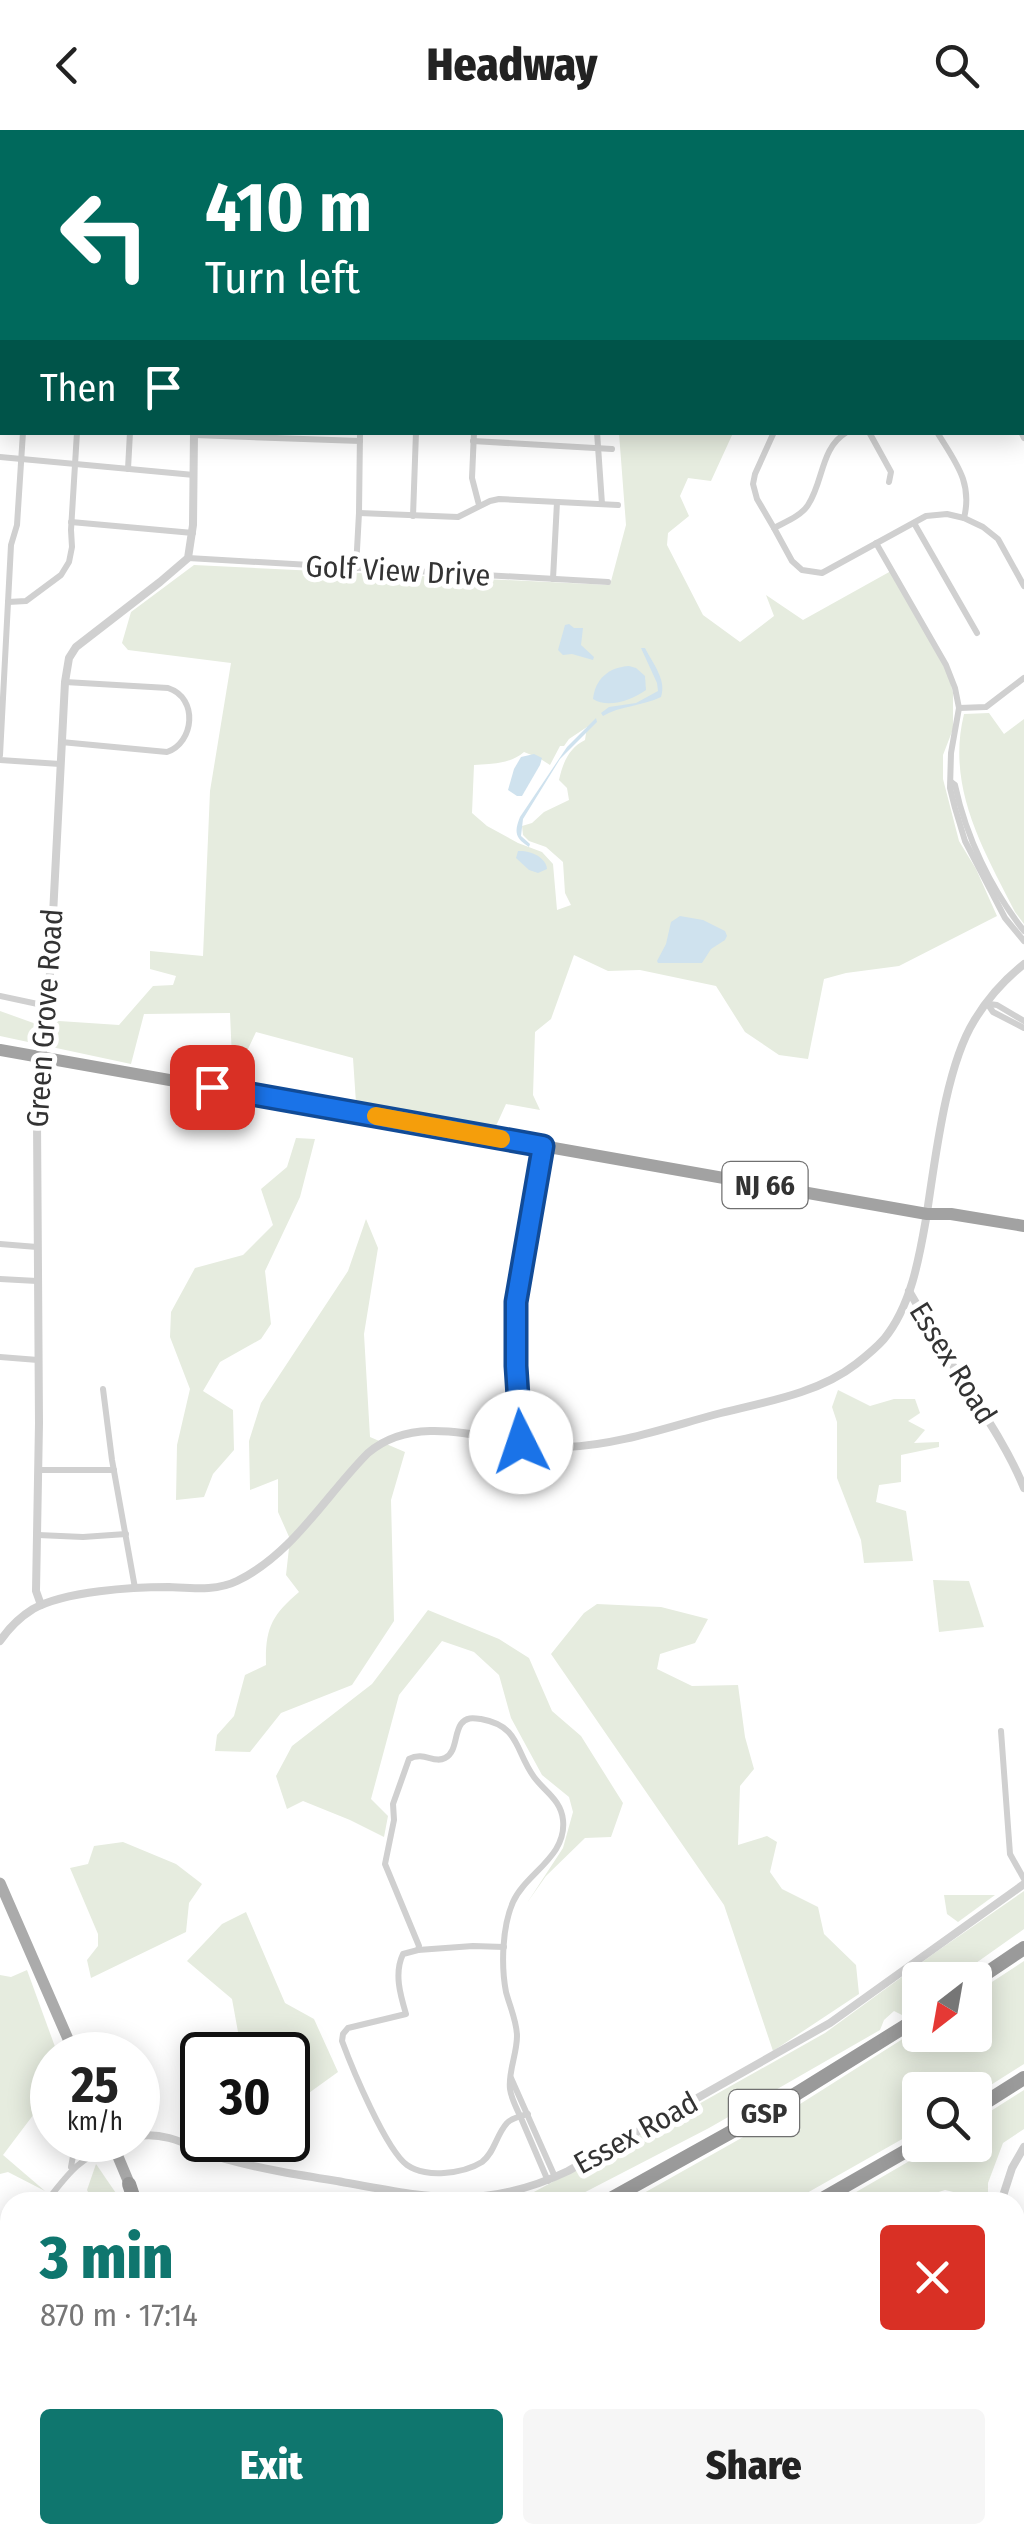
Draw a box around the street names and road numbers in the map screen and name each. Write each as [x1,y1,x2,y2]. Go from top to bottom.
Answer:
street label: Golf View Drive [305,548,491,594]
street label: Green Grove Road [19,907,71,1129]
road number: NJ 66 [722,1162,808,1208]
street label: Essex Road [902,1296,1004,1430]
street label: Essex Road [568,2084,704,2182]
road number: GSP [729,2090,799,2136]

